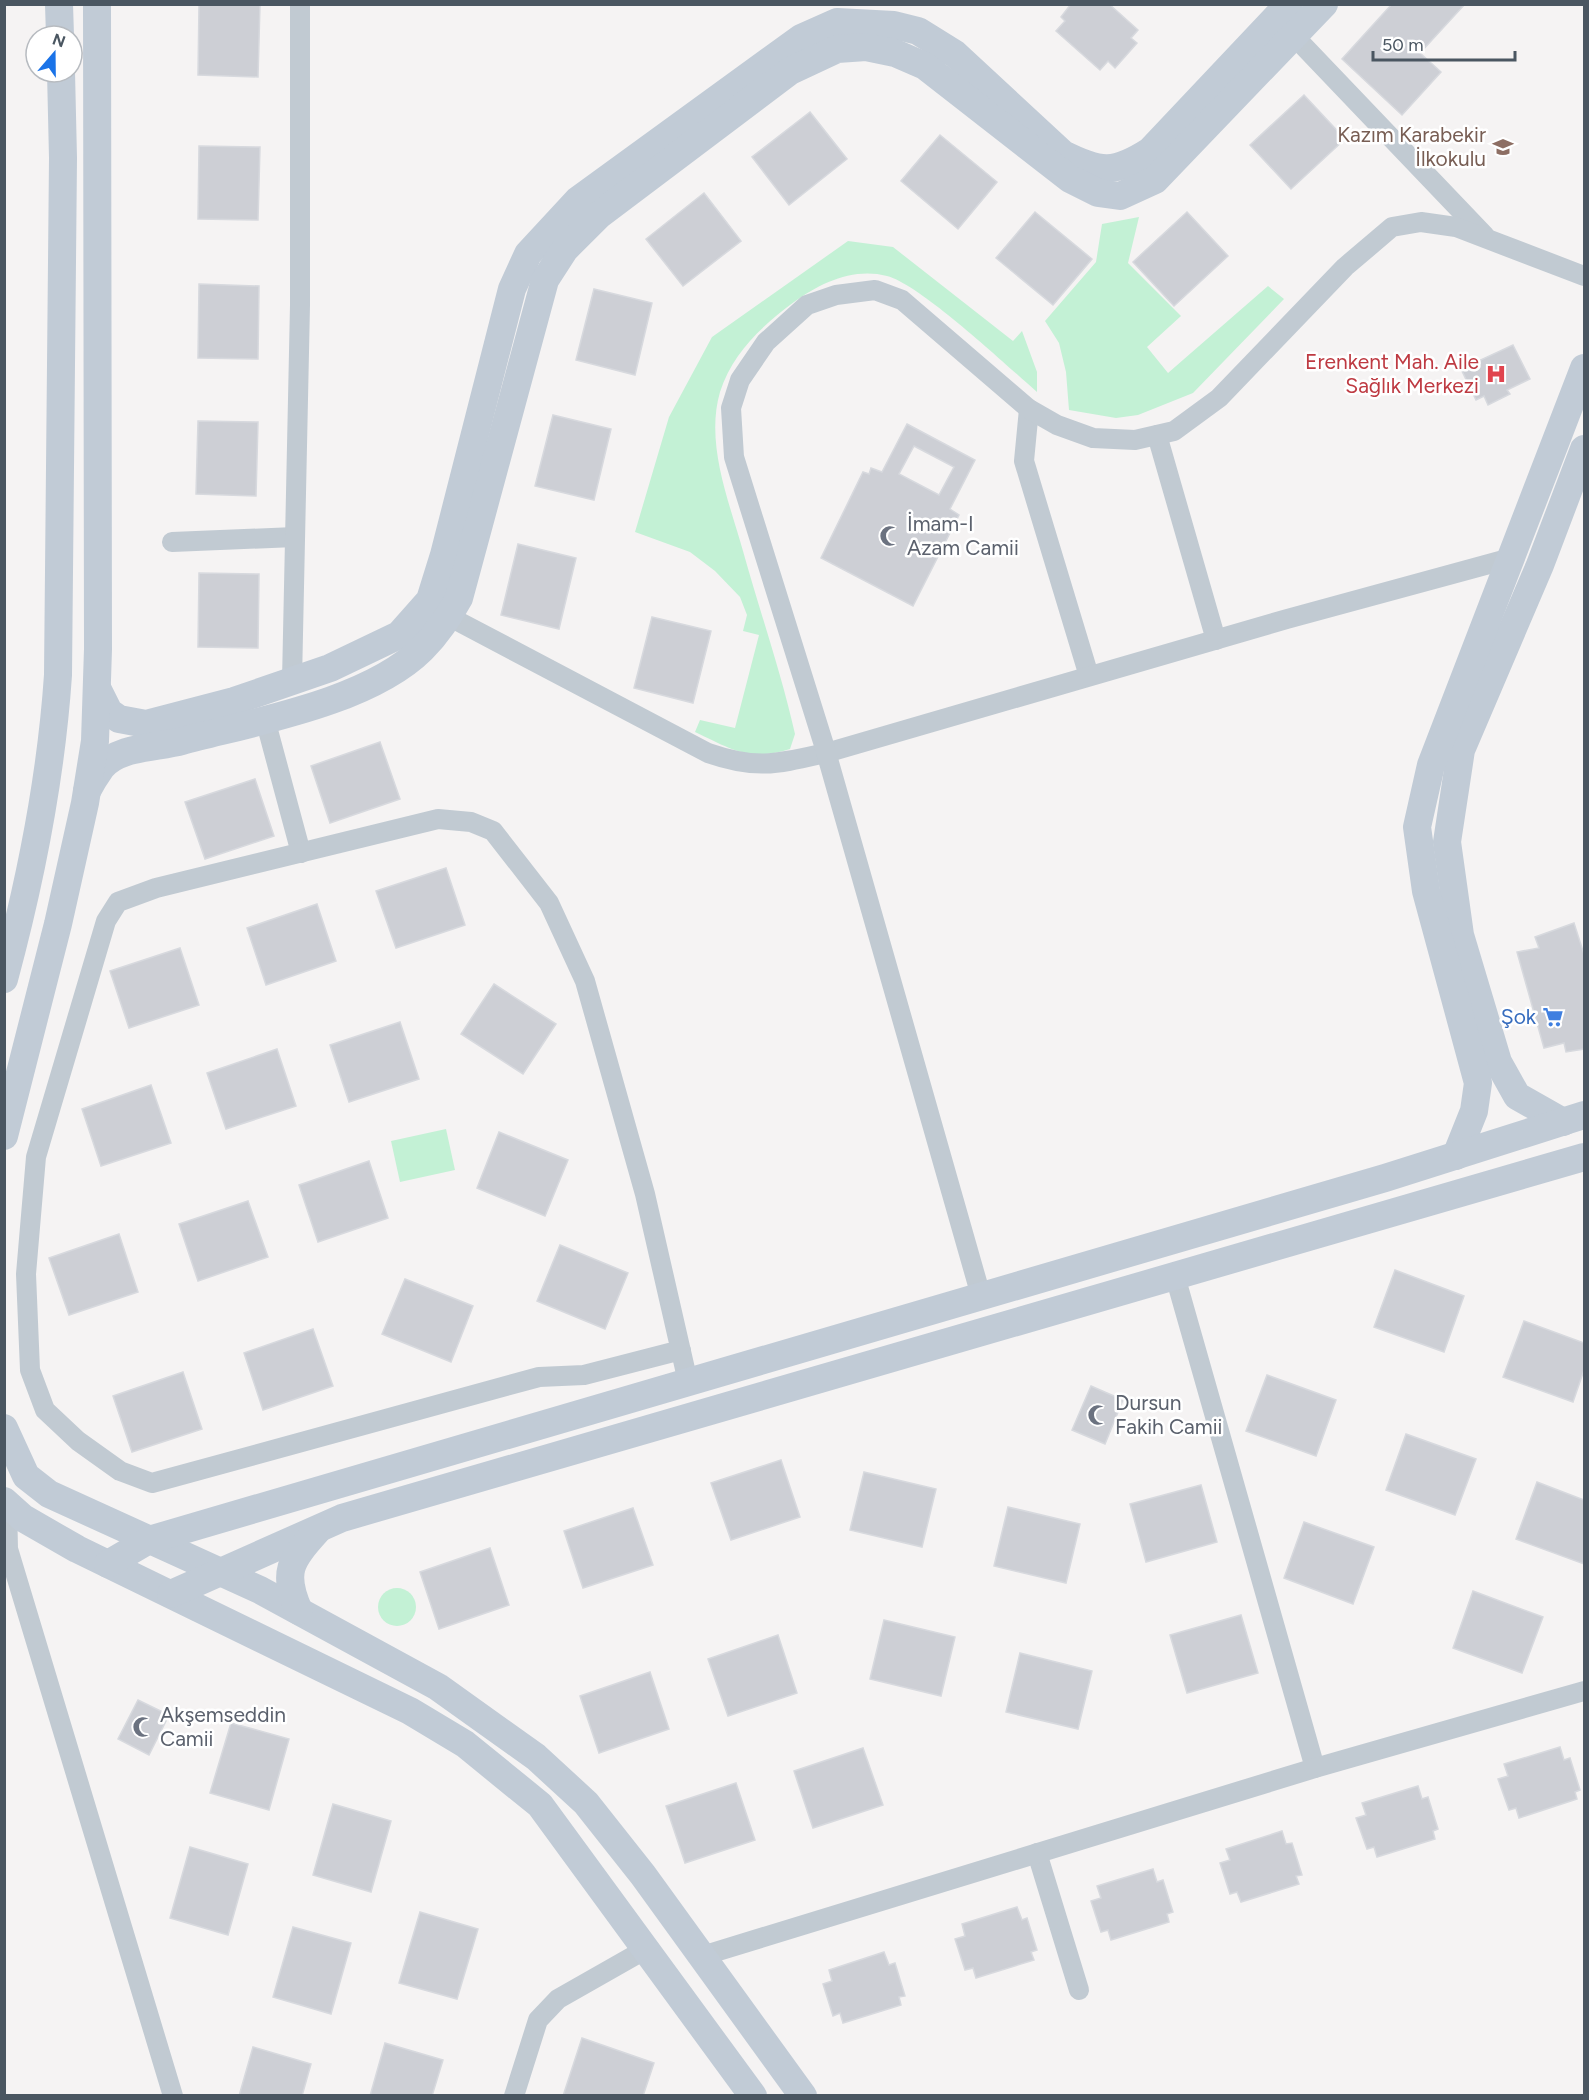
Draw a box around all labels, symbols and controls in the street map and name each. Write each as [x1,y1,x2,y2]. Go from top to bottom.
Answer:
north arrow [24,24,84,84]
scale bar [1373,24,1516,62]
text: N [50,29,68,51]
text: 50 m [1382,34,1424,56]
place label: Kazım Karabekir İlkokulu [1337,122,1486,171]
school or university icon: Kazım Karabekir İlkokulu [1491,135,1515,159]
place label: Erenkent Mah. Aile Sağlık Merkezi [1305,349,1479,398]
hospital icon: Erenkent Mah. Aile Sağlık Merkezi [1484,362,1508,386]
place label: İmam-I Azam Camii [907,511,1019,560]
mosque icon: İmam-I Azam Camii [878,524,902,548]
place label: Şok [1501,1004,1537,1029]
supermarket icon: Şok [1541,1005,1565,1029]
place label: Dursun Fakih Camii [1115,1390,1222,1439]
mosque icon: Dursun Fakih Camii [1086,1403,1110,1427]
place label: Akşemseddin Camii [160,1702,286,1751]
mosque icon: Akşemseddin Camii [131,1715,155,1739]

